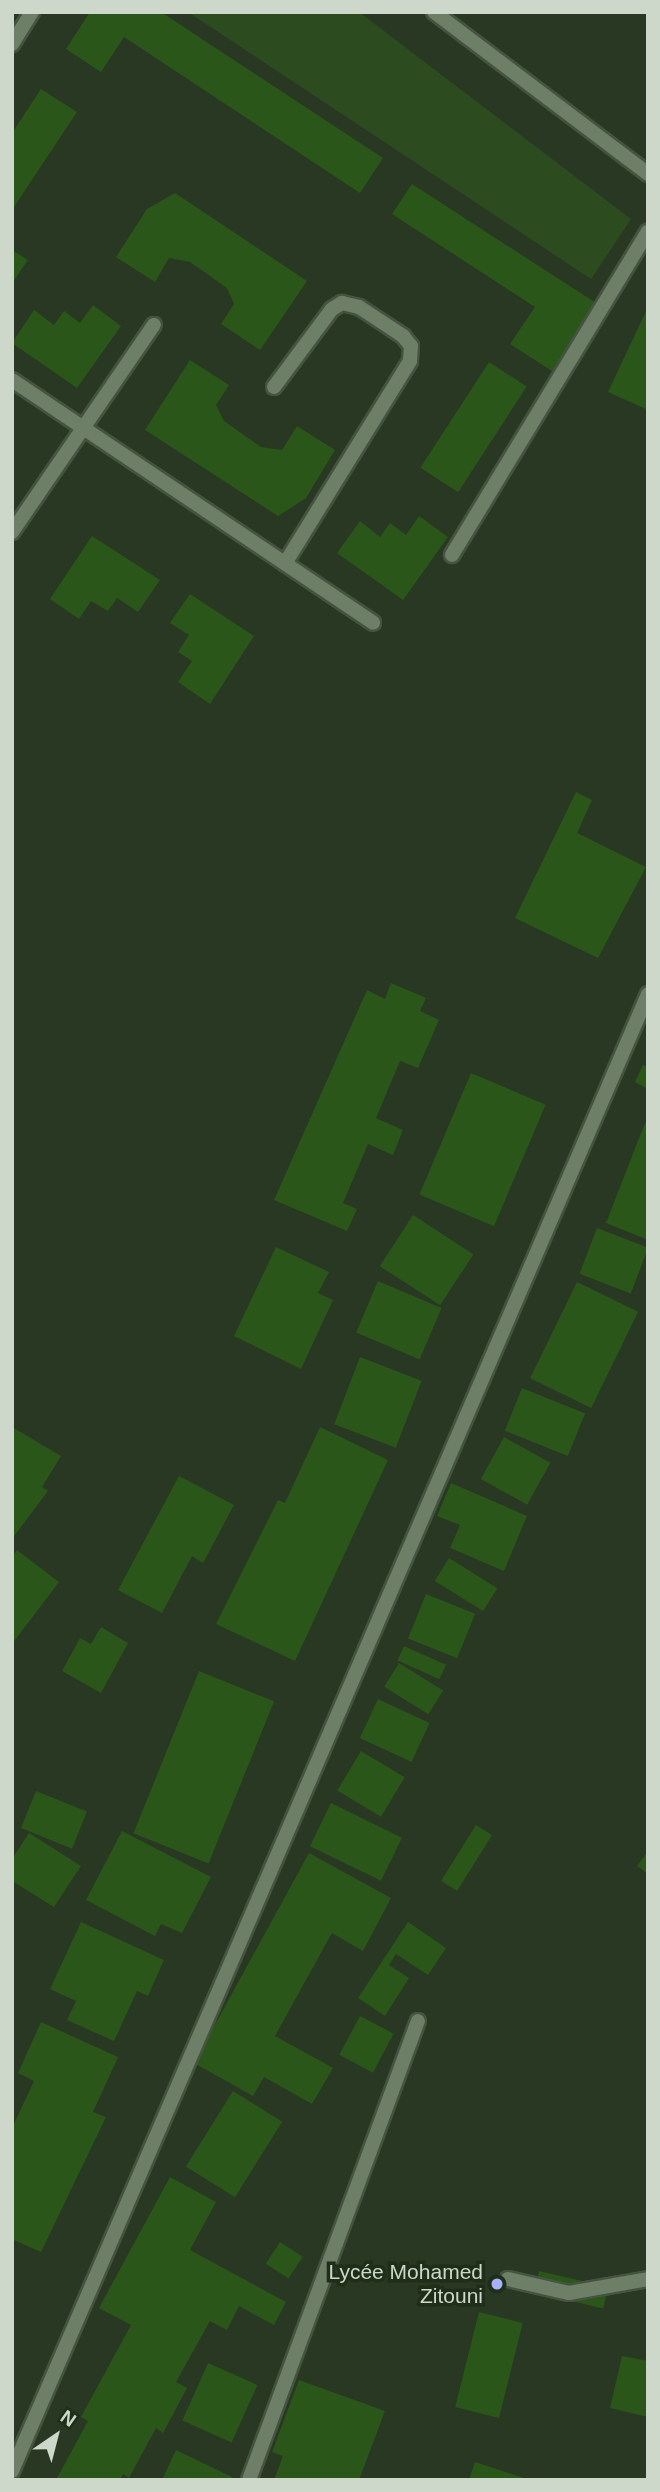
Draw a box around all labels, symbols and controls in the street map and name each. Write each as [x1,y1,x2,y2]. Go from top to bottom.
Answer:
place label: Lycée Mohamed Zitouni [329,2259,483,2309]
marker: Lycée Mohamed Zitouni [489,2276,505,2292]
north arrow [21,2401,91,2471]
text: N [57,2406,80,2431]

